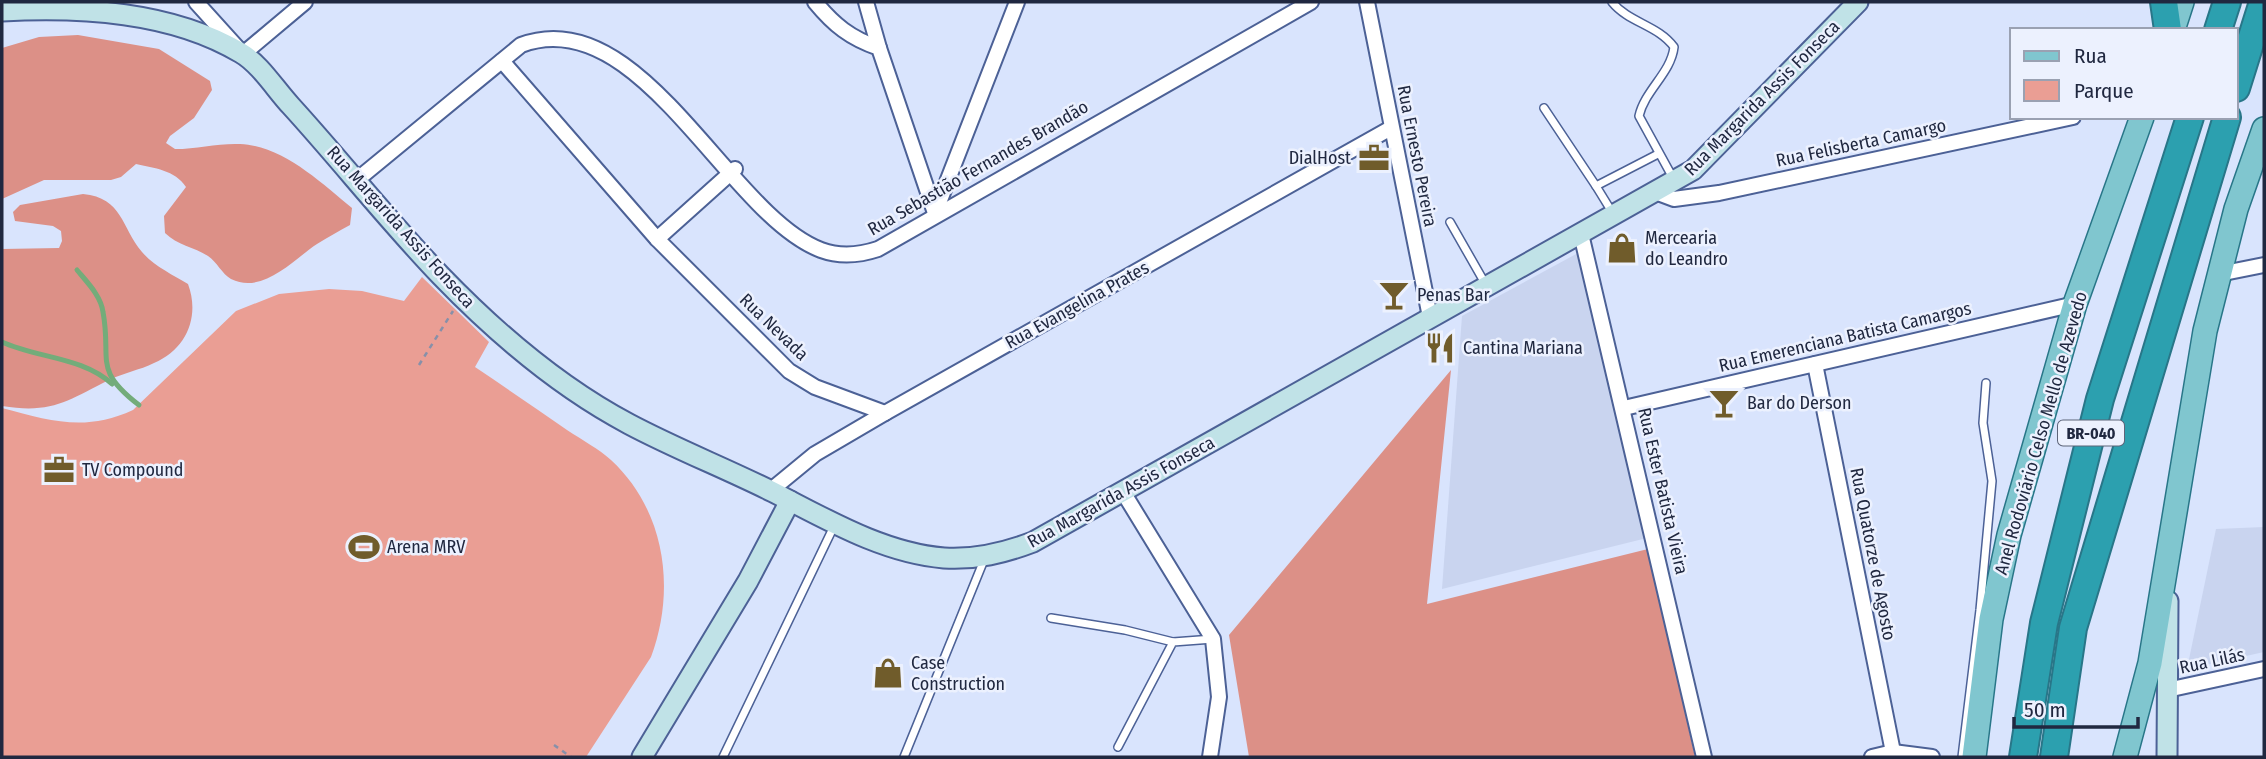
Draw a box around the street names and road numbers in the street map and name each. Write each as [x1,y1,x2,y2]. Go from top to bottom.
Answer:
street label: Rua Margarida Assis Fonseca [1680,16,1844,180]
street label: Rua Ernesto Pereira [1392,83,1442,229]
street label: Rua Sebastião Fernandes Brandão [864,96,1092,240]
street label: Rua Felisberta Camargo [1774,114,1948,172]
street label: Rua Margarida Assis Fonseca [322,141,480,313]
street label: Rua Evangelina Prates [1001,256,1153,354]
street label: Rua Nevada [735,289,813,365]
street label: Anel Rodoviário Celso Mello de Azevedo [1990,289,2092,577]
street label: Rua Emerenciana Batista Camargos [1717,297,1974,377]
street label: Rua Ester Batista Vieira [1633,405,1693,577]
road number: BR-040 [2058,420,2124,446]
street label: Rua Margarida Assis Fonseca [1024,431,1219,553]
street label: Rua Quatorze de Agosto [1845,466,1901,642]
street label: Rua Lilás [2178,643,2247,679]

